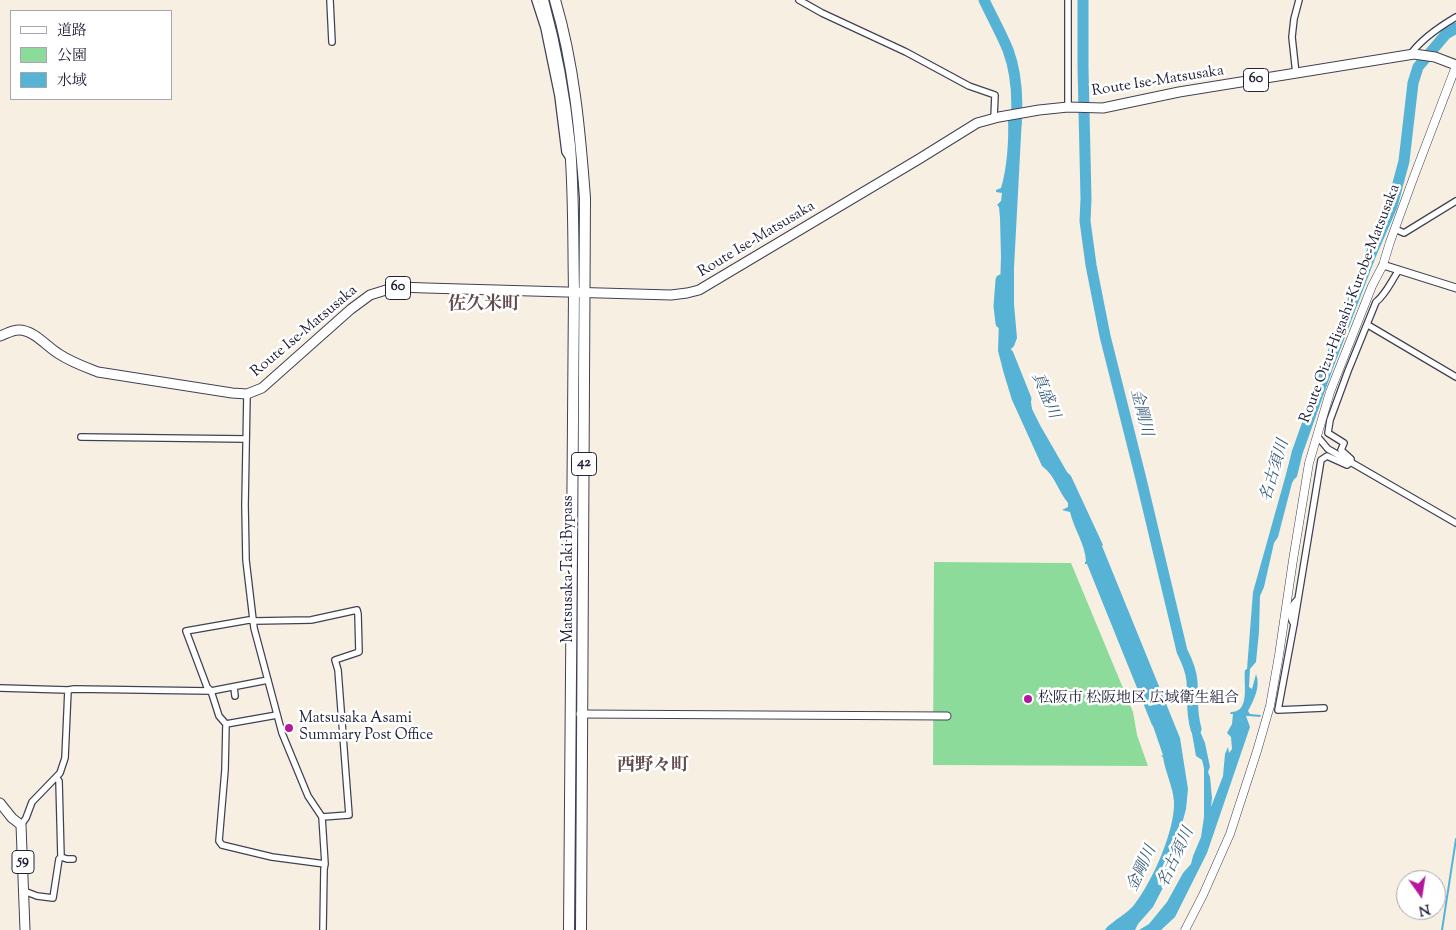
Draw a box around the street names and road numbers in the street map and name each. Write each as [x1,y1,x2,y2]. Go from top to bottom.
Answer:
street label: Route Ise-Matsusaka [1091,63,1225,101]
road number: 60 [1244,68,1268,92]
street label: Route Oizu-Higashi-Kurobe-Matsusaka [1297,182,1405,426]
street label: Route Ise-Matsusaka [695,198,819,282]
road number: 60 [386,276,410,300]
street label: Route Ise-Matsusaka [248,282,362,382]
road number: 42 [572,452,596,476]
street label: Matsusaka-Taki Bypass [560,495,578,643]
road number: 59 [12,850,34,874]

